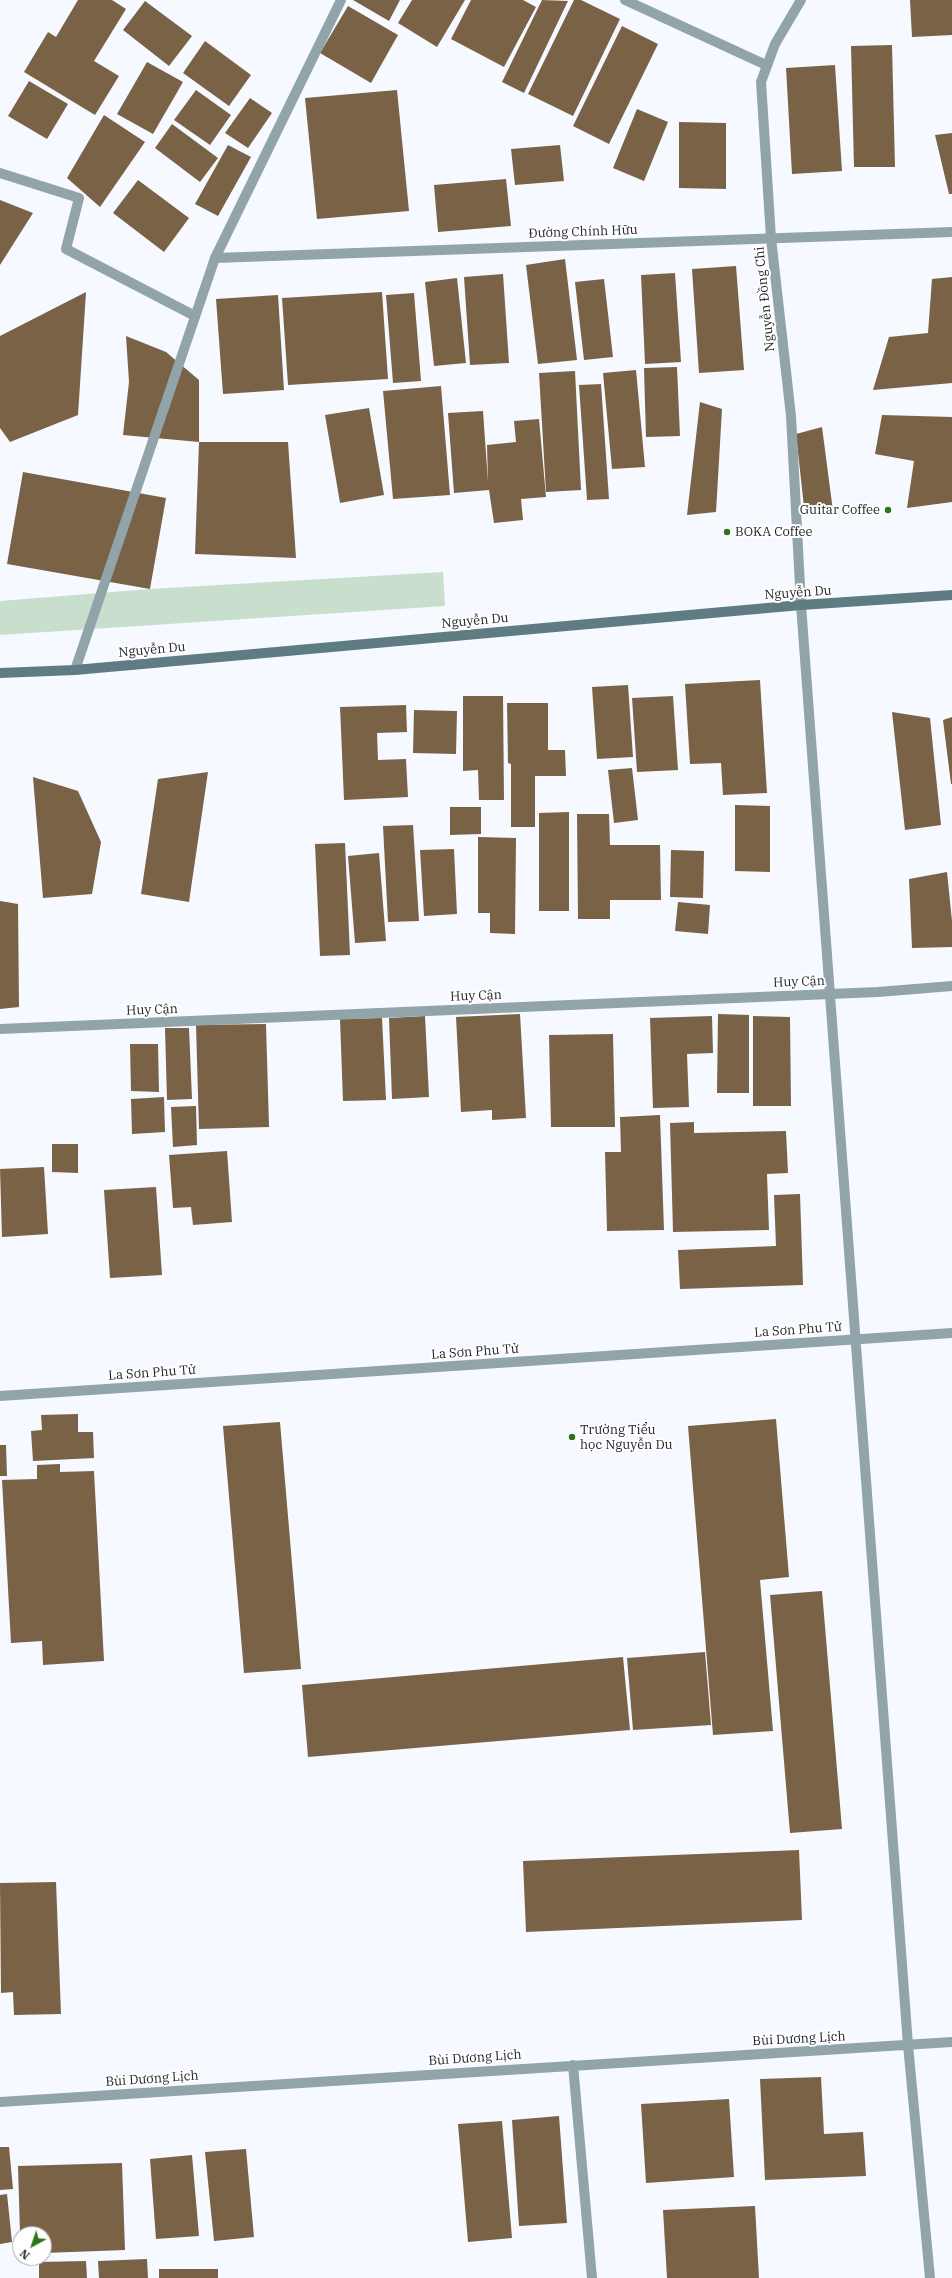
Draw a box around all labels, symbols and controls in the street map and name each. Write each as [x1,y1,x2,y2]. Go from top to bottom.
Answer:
street label: Đường Chính Hữu [528,222,638,242]
street label: Nguyễn Đồng Chi [752,246,778,352]
place label: Guitar Coffee [800,502,880,518]
marker: Guitar Coffee [883,505,893,515]
place label: BOKA Coffee [735,524,812,540]
marker: BOKA Coffee [722,527,732,537]
street label: Nguyễn Du [764,583,832,603]
street label: Nguyễn Du [441,610,509,632]
street label: Nguyễn Du [118,639,186,661]
street label: Huy Cận [773,973,825,991]
street label: Huy Cận [450,987,502,1005]
street label: Huy Cận [126,1001,178,1019]
street label: La Sơn Phu Tử [754,1319,842,1341]
street label: La Sơn Phu Tử [431,1341,519,1363]
street label: La Sơn Phu Tử [108,1362,196,1384]
place label: Trường Tiểu học Nguyễn Du [580,1422,673,1453]
marker: Trường Tiểu học Nguyễn Du [567,1432,577,1442]
street label: Bùi Dương Lịch [752,2029,846,2049]
street label: Bùi Dương Lịch [428,2047,522,2069]
street label: Bùi Dương Lịch [105,2068,199,2090]
north arrow [12,2226,52,2266]
text: N [17,2246,33,2263]

